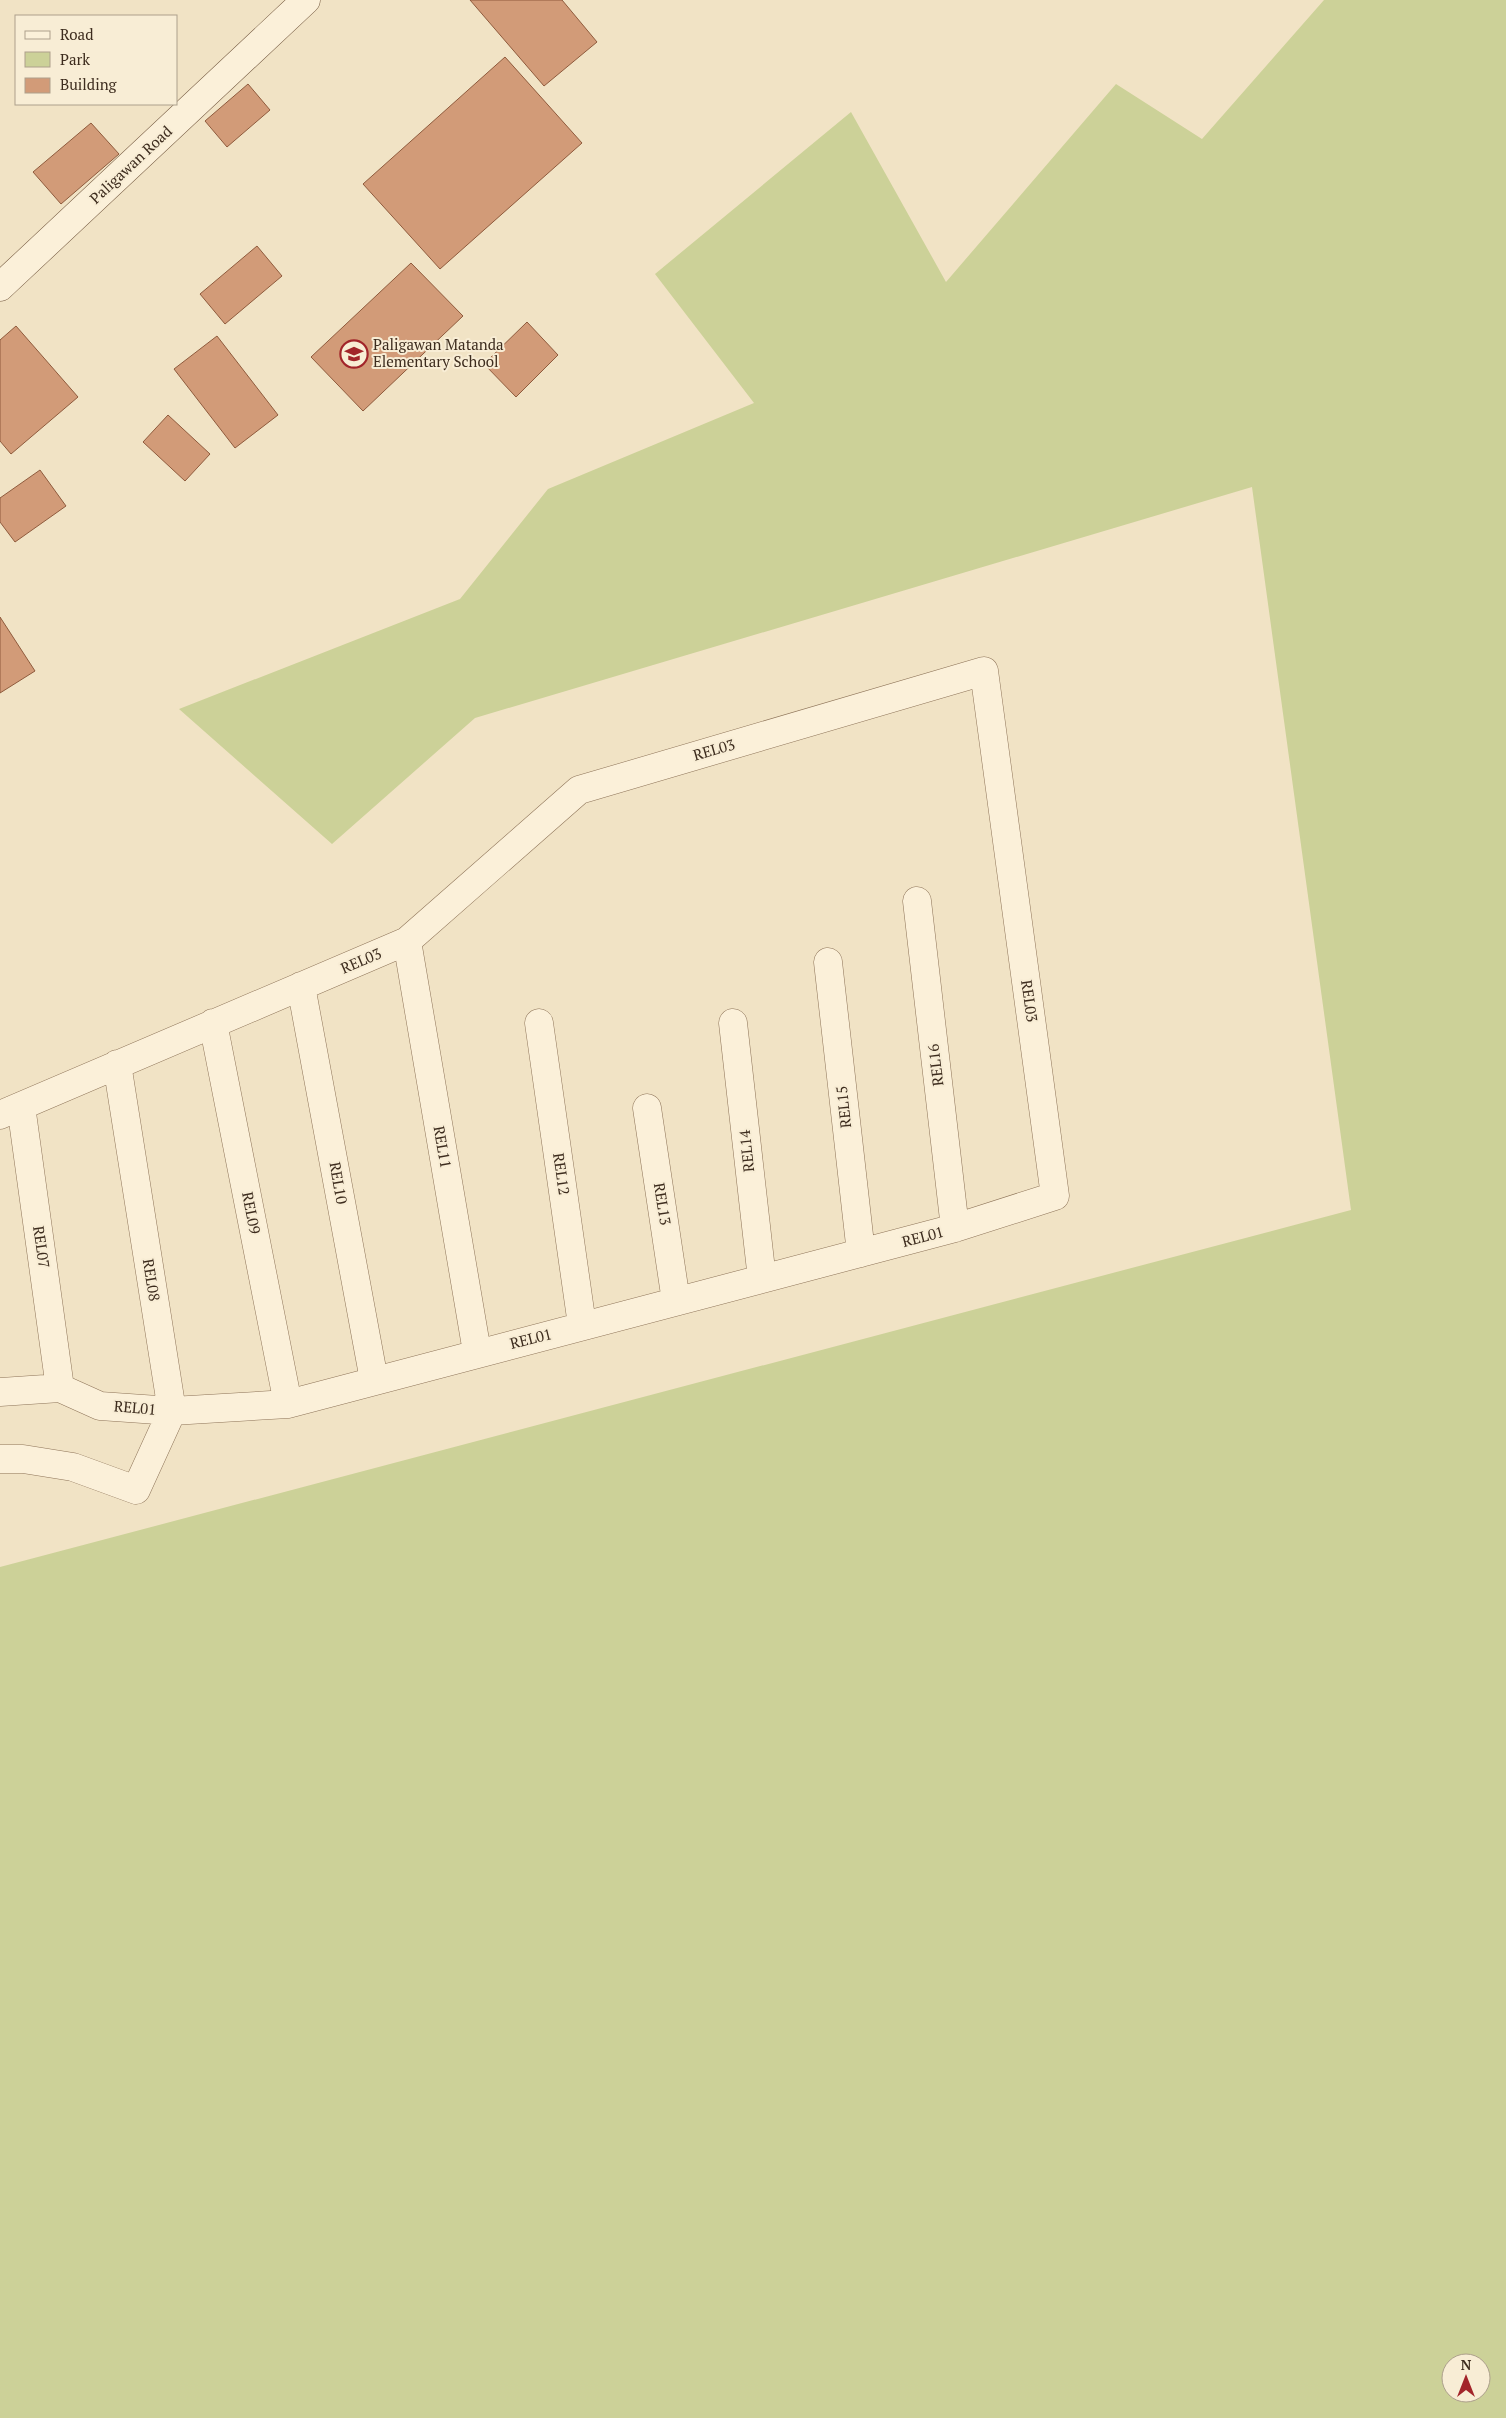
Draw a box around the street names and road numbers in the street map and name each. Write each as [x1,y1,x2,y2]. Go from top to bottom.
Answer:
street label: Paligawan Road [85,121,176,208]
street label: REL03 [691,734,737,765]
street label: REL03 [337,943,384,978]
street label: REL03 [1017,978,1043,1023]
street label: REL16 [922,1043,948,1087]
street label: REL15 [831,1085,855,1129]
street label: REL11 [429,1124,457,1169]
street label: REL14 [734,1129,758,1173]
street label: REL12 [549,1151,575,1196]
street label: REL10 [325,1160,353,1205]
street label: REL13 [650,1181,676,1226]
street label: REL09 [238,1190,266,1236]
street label: REL01 [900,1221,946,1251]
street label: REL07 [29,1224,55,1269]
street label: REL08 [139,1257,165,1302]
street label: REL01 [508,1323,554,1353]
street label: REL01 [113,1395,157,1419]

